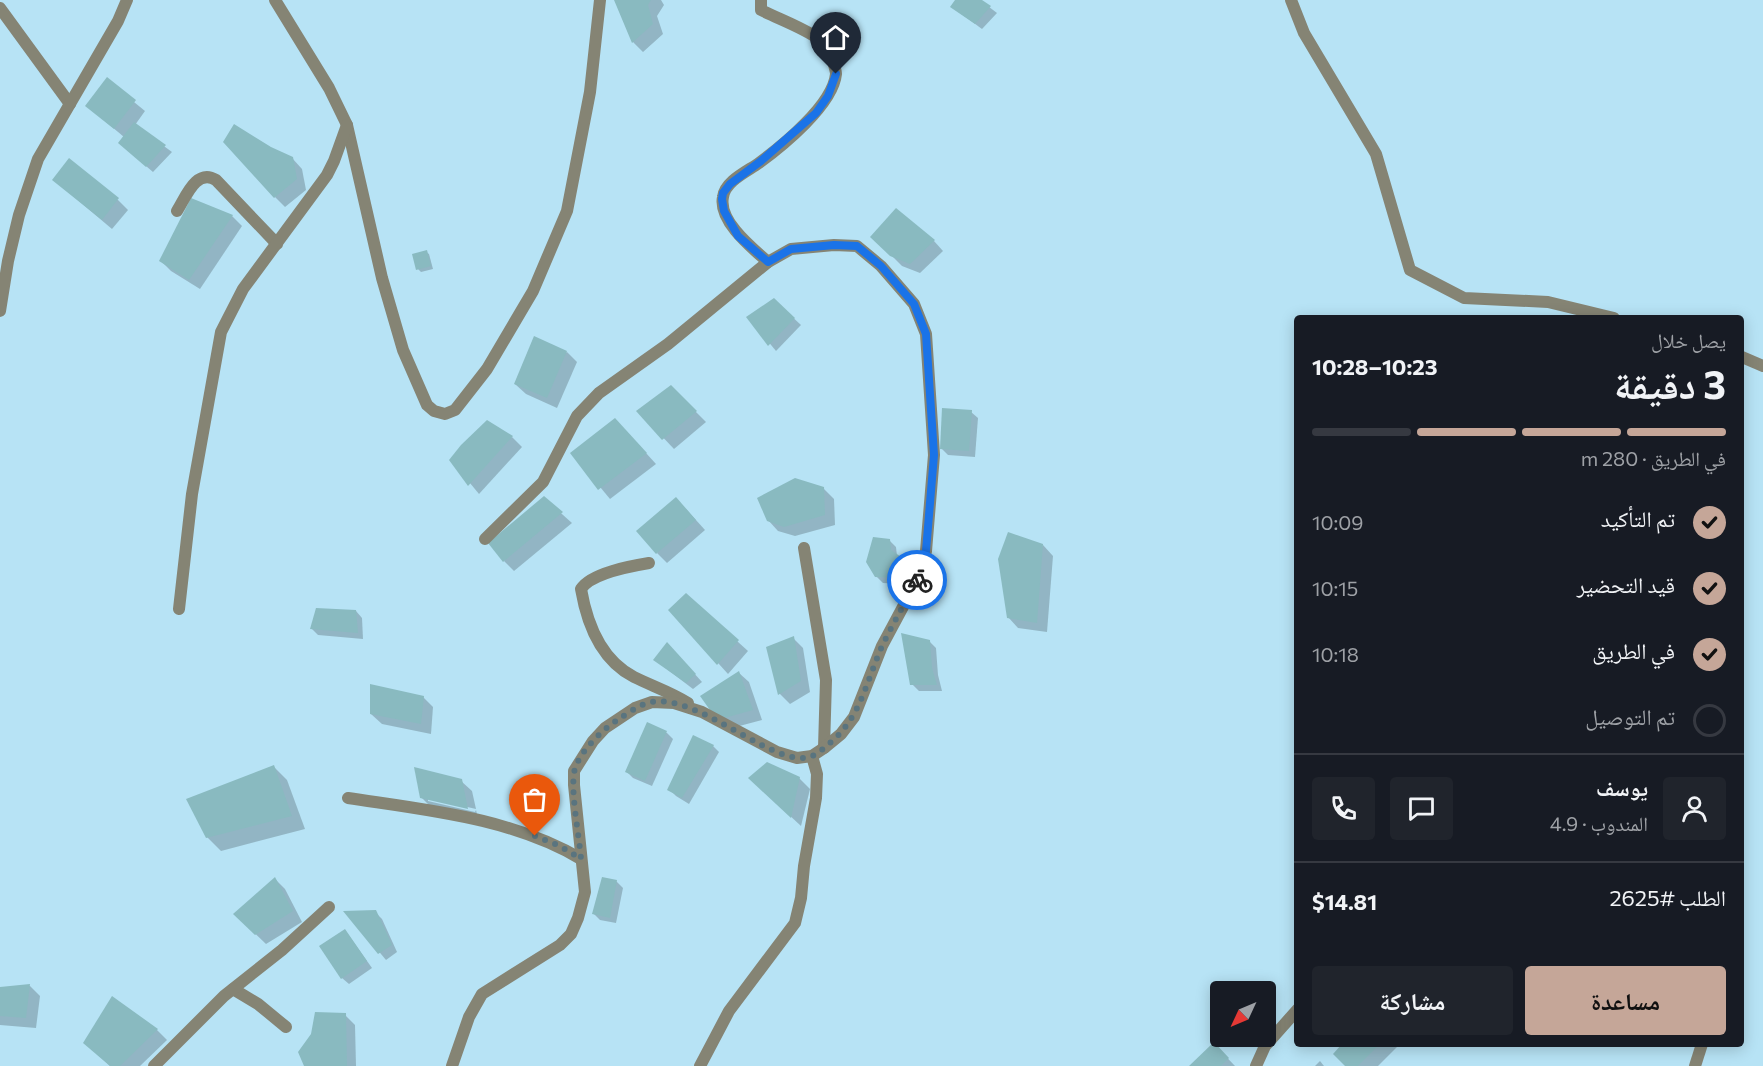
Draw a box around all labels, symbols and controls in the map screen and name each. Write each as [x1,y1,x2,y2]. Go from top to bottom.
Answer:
pin [810,12,861,74]
icon: home [819,21,852,54]
text: يصل خلال [1651,328,1726,352]
text: 10:23–10:28 [1312,353,1438,380]
text: 3 دقيقة [1614,359,1726,407]
text: في الطريق · 280 m [1581,446,1726,470]
text: تم التأكيد [1601,505,1675,532]
icon: check [1693,506,1726,539]
text: 10:09 [1312,510,1364,534]
courier [887,550,947,610]
icon: bike [901,564,934,597]
text: قيد التحضير [1577,571,1675,598]
icon: check [1693,572,1726,605]
text: 10:15 [1312,576,1358,600]
text: في الطريق [1592,637,1675,664]
icon: check [1693,638,1726,671]
text: 10:18 [1312,642,1359,666]
text: تم التوصيل [1585,703,1675,730]
pin [509,774,560,836]
text: يوسف [1596,774,1648,801]
button: phone [1312,777,1375,840]
button: chat [1390,777,1453,840]
button: person [1663,777,1726,840]
icon: bag [518,783,551,816]
text: المندوب · 4.9 [1550,811,1648,835]
text: الطلب #2625 [1609,884,1726,911]
text: $14.81 [1312,888,1377,915]
button: مشاركة [1312,966,1513,1035]
button: مساعدة [1525,966,1726,1035]
north arrow [1210,981,1276,1047]
map controls [1210,981,1276,1047]

